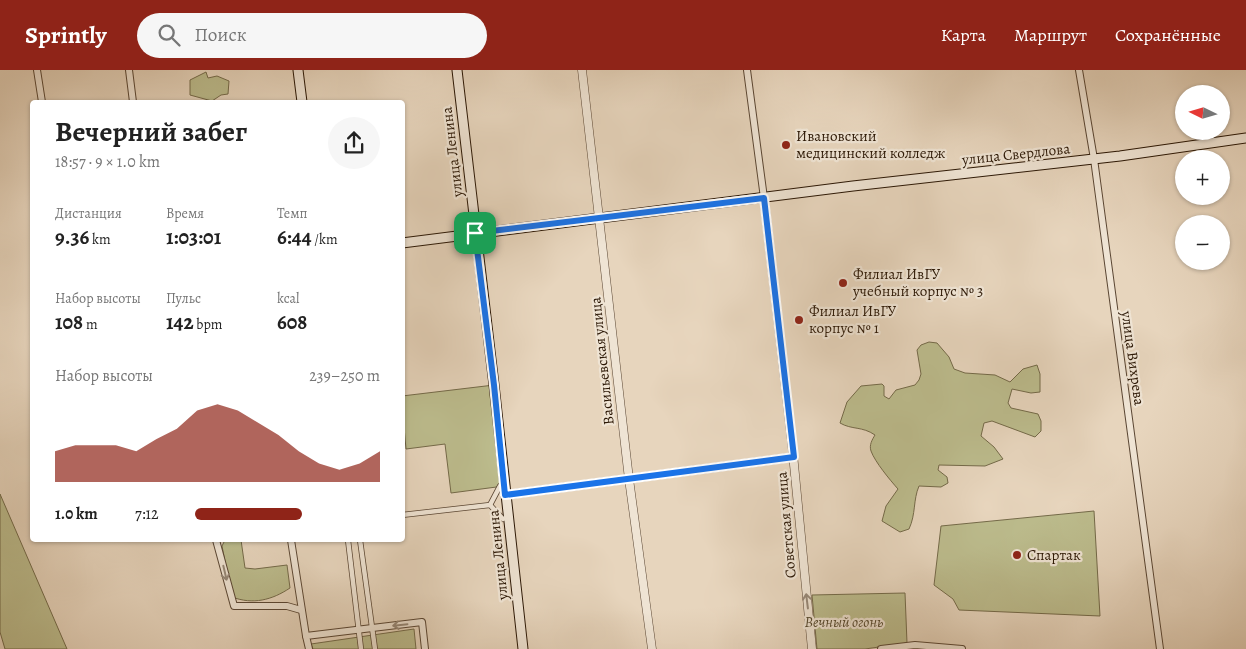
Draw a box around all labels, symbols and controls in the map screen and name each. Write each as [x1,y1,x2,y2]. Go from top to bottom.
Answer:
search box [137,13,487,58]
text: Sprintly [25,19,107,51]
icon: search [155,21,183,49]
text: Поиск [195,22,247,48]
text: Карта [941,23,986,47]
text: Маршрут [1014,23,1087,47]
text: Сохранённые [1115,23,1221,47]
north arrow [1175,85,1230,140]
map controls [1175,85,1230,270]
street label: улица Ленина [437,106,468,199]
text: Вечерний забег [55,113,247,151]
button: share [328,117,380,169]
place label: Ивановский медицинский колледж [796,126,945,163]
street label: улица Свердлова [960,138,1071,170]
marker: Ивановский медицинский колледж [780,139,792,151]
button: + [1175,150,1230,205]
text: 18:57 · 9 × 1.0 km [55,151,160,173]
text: Дистанция [55,204,122,223]
text: Время [166,204,204,223]
text: Темп [277,204,308,223]
pin [454,212,496,254]
button: − [1175,215,1230,270]
icon: arrive [461,219,489,247]
text: 9.36 [55,223,89,251]
text: 1:03:01 [166,223,221,251]
text: 6:44 [277,223,312,251]
text: km [89,230,111,249]
text: /km [312,230,338,249]
place label: Филиал ИвГУ учебный корпус № 3 [852,264,983,301]
marker: Филиал ИвГУ учебный корпус № 3 [837,277,849,289]
text: Набор высоты [55,289,141,308]
text: Пульс [166,289,201,308]
text: kcal [277,289,299,308]
street label: Васильевская улица [585,296,619,426]
place label: Филиал ИвГУ корпус № 1 [809,301,897,338]
text: 108 [55,308,83,336]
text: 142 [166,308,194,336]
text: 608 [277,308,307,336]
street label: улица Вихрева [1116,309,1150,407]
marker: Филиал ИвГУ корпус № 1 [793,314,805,326]
text: m [83,315,98,334]
text: bpm [194,315,222,334]
text: Набор высоты [55,365,153,387]
text: 239–250 m [309,365,380,387]
street label: Советская улица [771,471,801,579]
text: 1.0 km [55,503,98,525]
text: 7:12 [135,503,159,525]
street label: улица Ленина [483,509,513,602]
place label: Спартак [1027,545,1081,565]
marker: Спартак [1011,549,1023,561]
one-way arrow [221,565,230,581]
one-way arrow [802,593,812,609]
park label: Вечный огонь [805,612,883,632]
one-way arrow [393,620,409,630]

